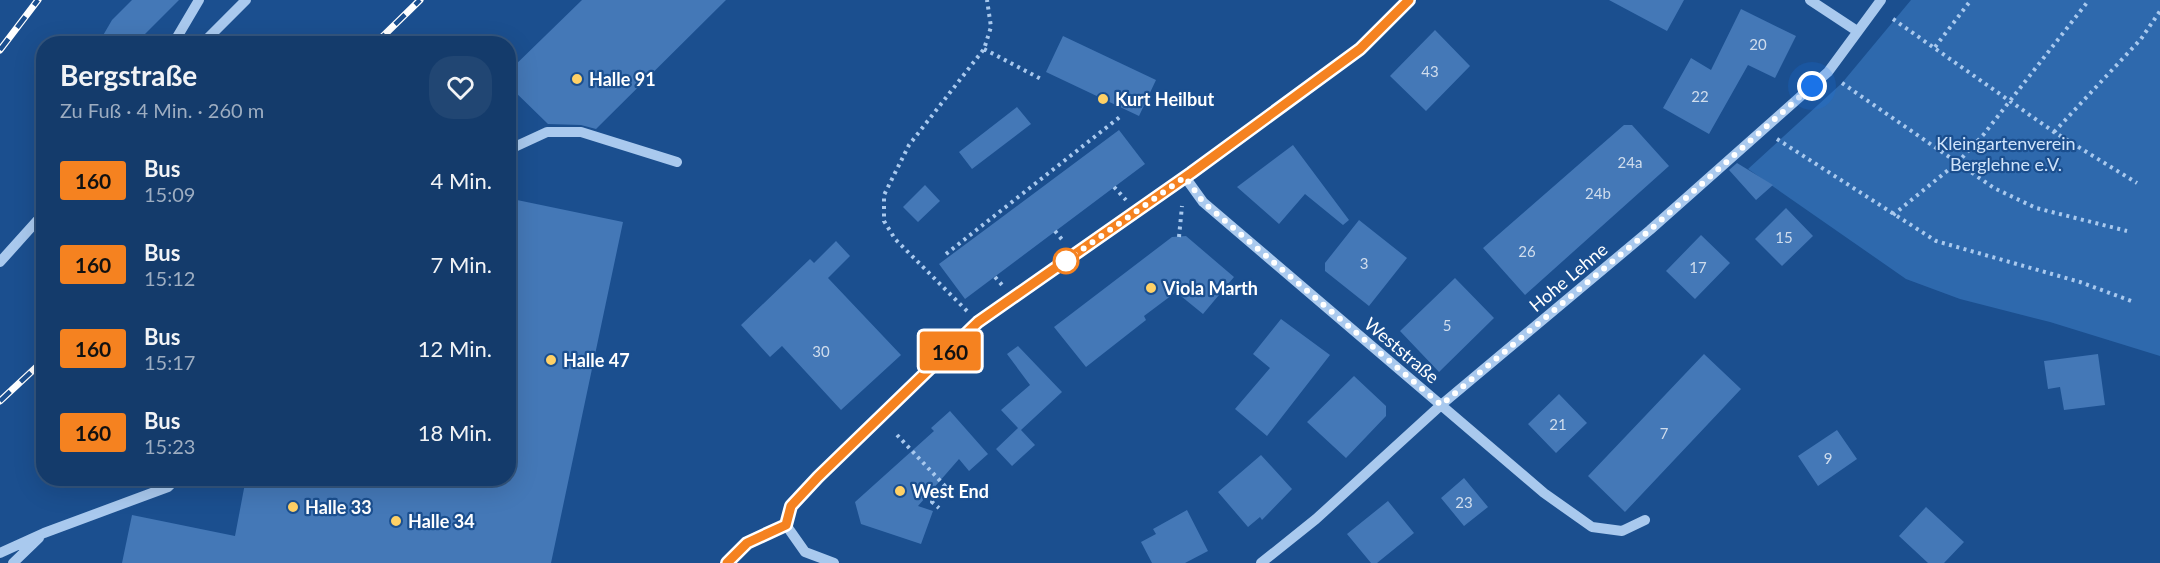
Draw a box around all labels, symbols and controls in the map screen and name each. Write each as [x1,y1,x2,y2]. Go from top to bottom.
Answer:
house number: 20 [1749,35,1767,53]
button: heart [429,56,492,119]
text: Bergstraße [60,58,197,92]
house number: 43 [1421,62,1439,80]
place label: Halle 91 [589,68,656,90]
your location [1797,71,1827,101]
marker: Halle 91 [570,72,584,86]
house number: 22 [1691,87,1709,105]
place label: Kurt Heilbut [1115,88,1214,110]
marker: Kurt Heilbut [1096,92,1110,106]
text: Zu Fuß · 4 Min. · 260 m [60,98,264,122]
park label: Kleingartenverein Berglehne e.V. [1936,132,2076,175]
house number: 24a [1618,153,1642,171]
text: Bus [144,155,180,182]
text: 4 Min. [431,167,492,194]
text: 160 [75,168,111,193]
text: 15:09 [144,182,195,206]
house number: 24b [1585,184,1611,202]
house number: 15 [1775,228,1793,246]
street label: Hohe Lehne [1524,238,1612,316]
text: Bus [144,239,180,266]
house number: 26 [1518,242,1536,260]
unlabelled marker [1053,248,1079,274]
text: 7 Min. [431,251,492,278]
text: 160 [75,252,111,277]
house number: 3 [1360,254,1368,272]
house number: 17 [1689,258,1707,276]
text: 15:12 [144,266,195,290]
place label: Viola Marth [1162,277,1258,299]
marker: Viola Marth [1144,281,1158,295]
street label: Weststraße [1360,312,1444,388]
house number: 5 [1443,316,1451,334]
text: Bus [144,323,180,350]
line badge: 160 [916,332,984,370]
text: 12 Min. [418,335,492,362]
text: 160 [75,336,111,361]
text: 160 [932,339,968,364]
house number: 30 [812,342,830,360]
place label: Halle 47 [563,349,630,371]
text: 15:17 [144,350,195,374]
marker: Halle 47 [544,353,558,367]
text: Bus [144,407,180,434]
house number: 21 [1549,415,1567,433]
text: 18 Min. [418,419,492,446]
text: 160 [75,420,111,445]
house number: 7 [1660,424,1669,442]
text: 15:23 [144,434,195,458]
house number: 9 [1824,449,1832,467]
place label: West End [912,480,989,502]
marker: West End [893,484,907,498]
house number: 23 [1455,493,1473,511]
place label: Halle 33 [305,496,372,518]
marker: Halle 33 [286,500,300,514]
place label: Halle 34 [408,510,475,532]
marker: Halle 34 [389,514,403,528]

